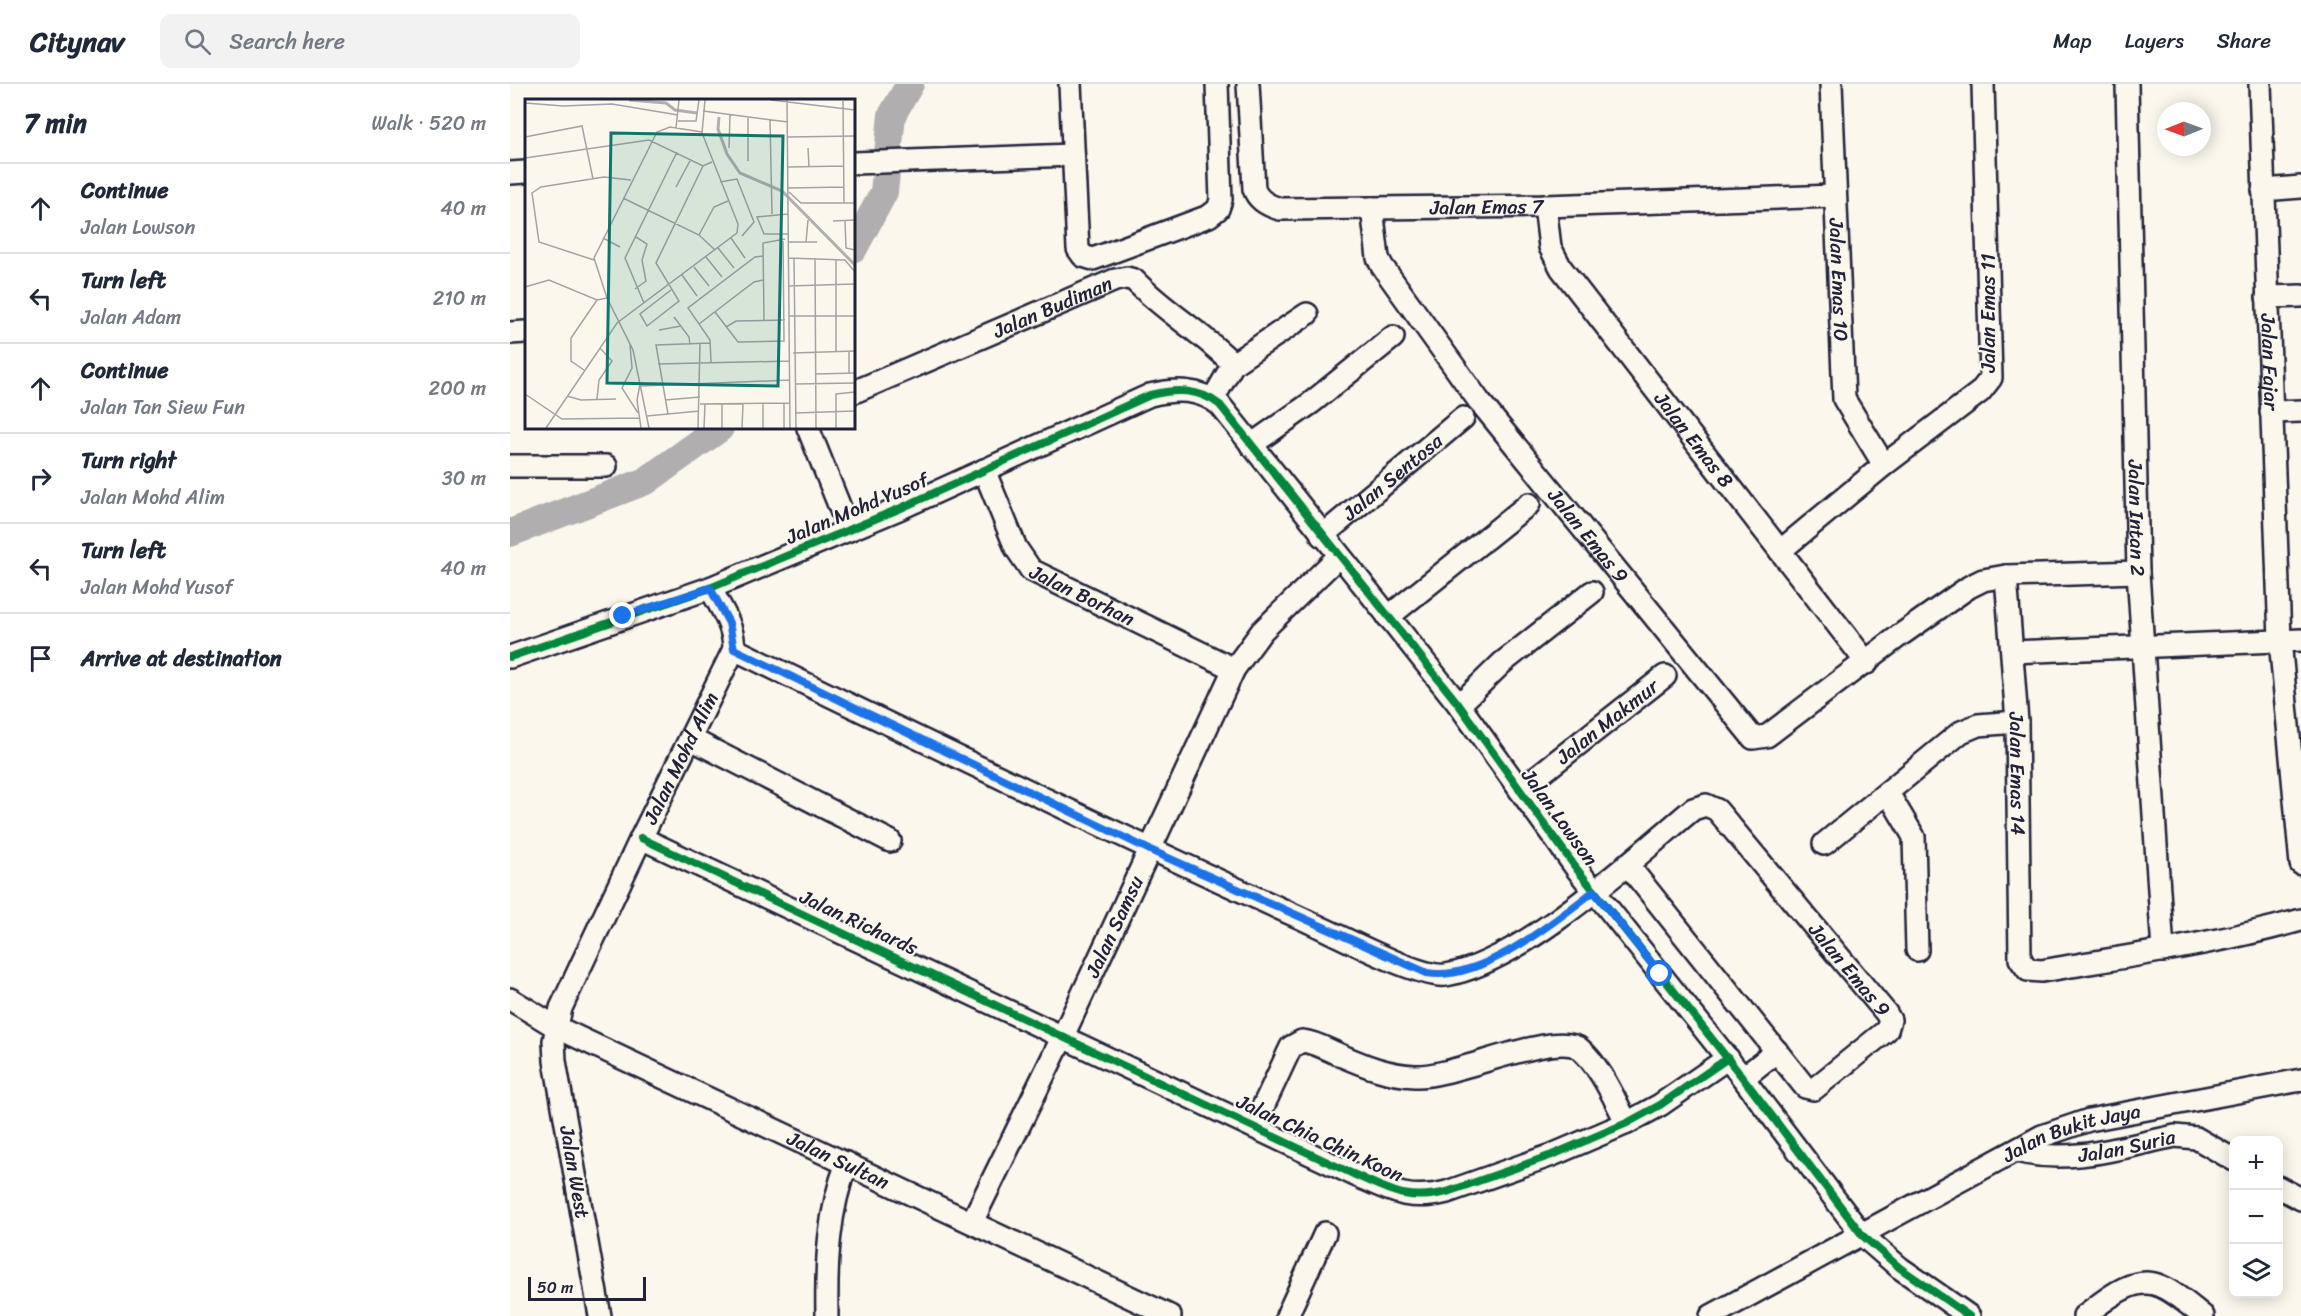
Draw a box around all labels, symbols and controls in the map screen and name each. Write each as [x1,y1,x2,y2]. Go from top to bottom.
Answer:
search box [160,14,580,68]
text: Citynav [30,17,124,66]
text: Search here [229,22,345,61]
text: Map [2053,22,2092,60]
text: Layers [2125,22,2184,60]
text: Share [2217,22,2271,60]
icon: search [181,25,214,58]
inset map [525,99,855,429]
text: 7 min [24,100,87,146]
north arrow [2157,102,2211,156]
text: Walk · 520 m [372,106,486,141]
text: Continue [81,171,169,210]
street label: Jalan Emas 7 [1429,189,1545,225]
text: 40 m [440,191,486,226]
icon: ahead [24,192,57,225]
text: Jalan Lowson [81,210,195,245]
street label: Jalan Emas 10 [1819,217,1859,342]
street label: Jalan Emas 11 [1971,253,2006,374]
text: Turn left [81,261,166,300]
street label: Jalan Budiman [987,266,1118,349]
text: 210 m [433,281,486,316]
icon: left [24,282,57,315]
text: Jalan Adam [81,300,181,335]
street label: Jalan Fajar [2250,312,2289,412]
text: Continue [81,351,169,390]
text: 200 m [429,371,486,406]
icon: ahead [24,372,57,405]
street label: Jalan Emas 8 [1644,383,1742,496]
text: Jalan Tan Siew Fun [81,390,245,425]
street label: Jalan Sentosa [1334,424,1452,531]
text: Turn right [81,441,176,480]
street label: Jalan Intan 2 [2117,458,2155,577]
text: 30 m [442,461,486,496]
icon: right [24,462,57,495]
street label: Jalan Mohd Yusof [779,462,936,555]
text: Jalan Mohd Alim [81,480,225,515]
street label: Jalan Emas 9 [1538,480,1638,591]
text: Turn left [81,531,166,570]
text: 40 m [440,551,486,586]
icon: left [24,552,57,585]
street label: Jalan Borhan [1023,554,1141,636]
text: Jalan Mohd Yusof [81,570,233,605]
route end [609,602,635,628]
text: Arrive at destination [81,639,282,678]
icon: arrive [24,642,57,675]
street label: Jalan Makmur [1548,669,1668,774]
street label: Jalan Mohd Alim [633,686,728,831]
street label: Jalan Emas 14 [1998,710,2035,835]
street label: Jalan Lowson [1511,760,1607,874]
street label: Jalan Samsu [1075,870,1154,984]
street label: Jalan Richards [793,879,925,966]
street label: Jalan Emas 9 [1799,914,1899,1025]
route start [1646,960,1672,986]
street label: Jalan Chia Chin Koon [1230,1084,1409,1193]
street label: Jalan Bukit Jaya [1995,1094,2143,1173]
street label: Jalan Suria [2076,1119,2179,1173]
street label: Jalan Sultan [780,1121,896,1200]
street label: Jalan West [549,1122,600,1221]
map controls [2229,1136,2283,1298]
button: + [2229,1136,2283,1190]
button: − [2229,1190,2283,1244]
button: layers [2229,1244,2283,1298]
text: 50 m [537,1273,573,1302]
scale bar [528,1274,646,1302]

